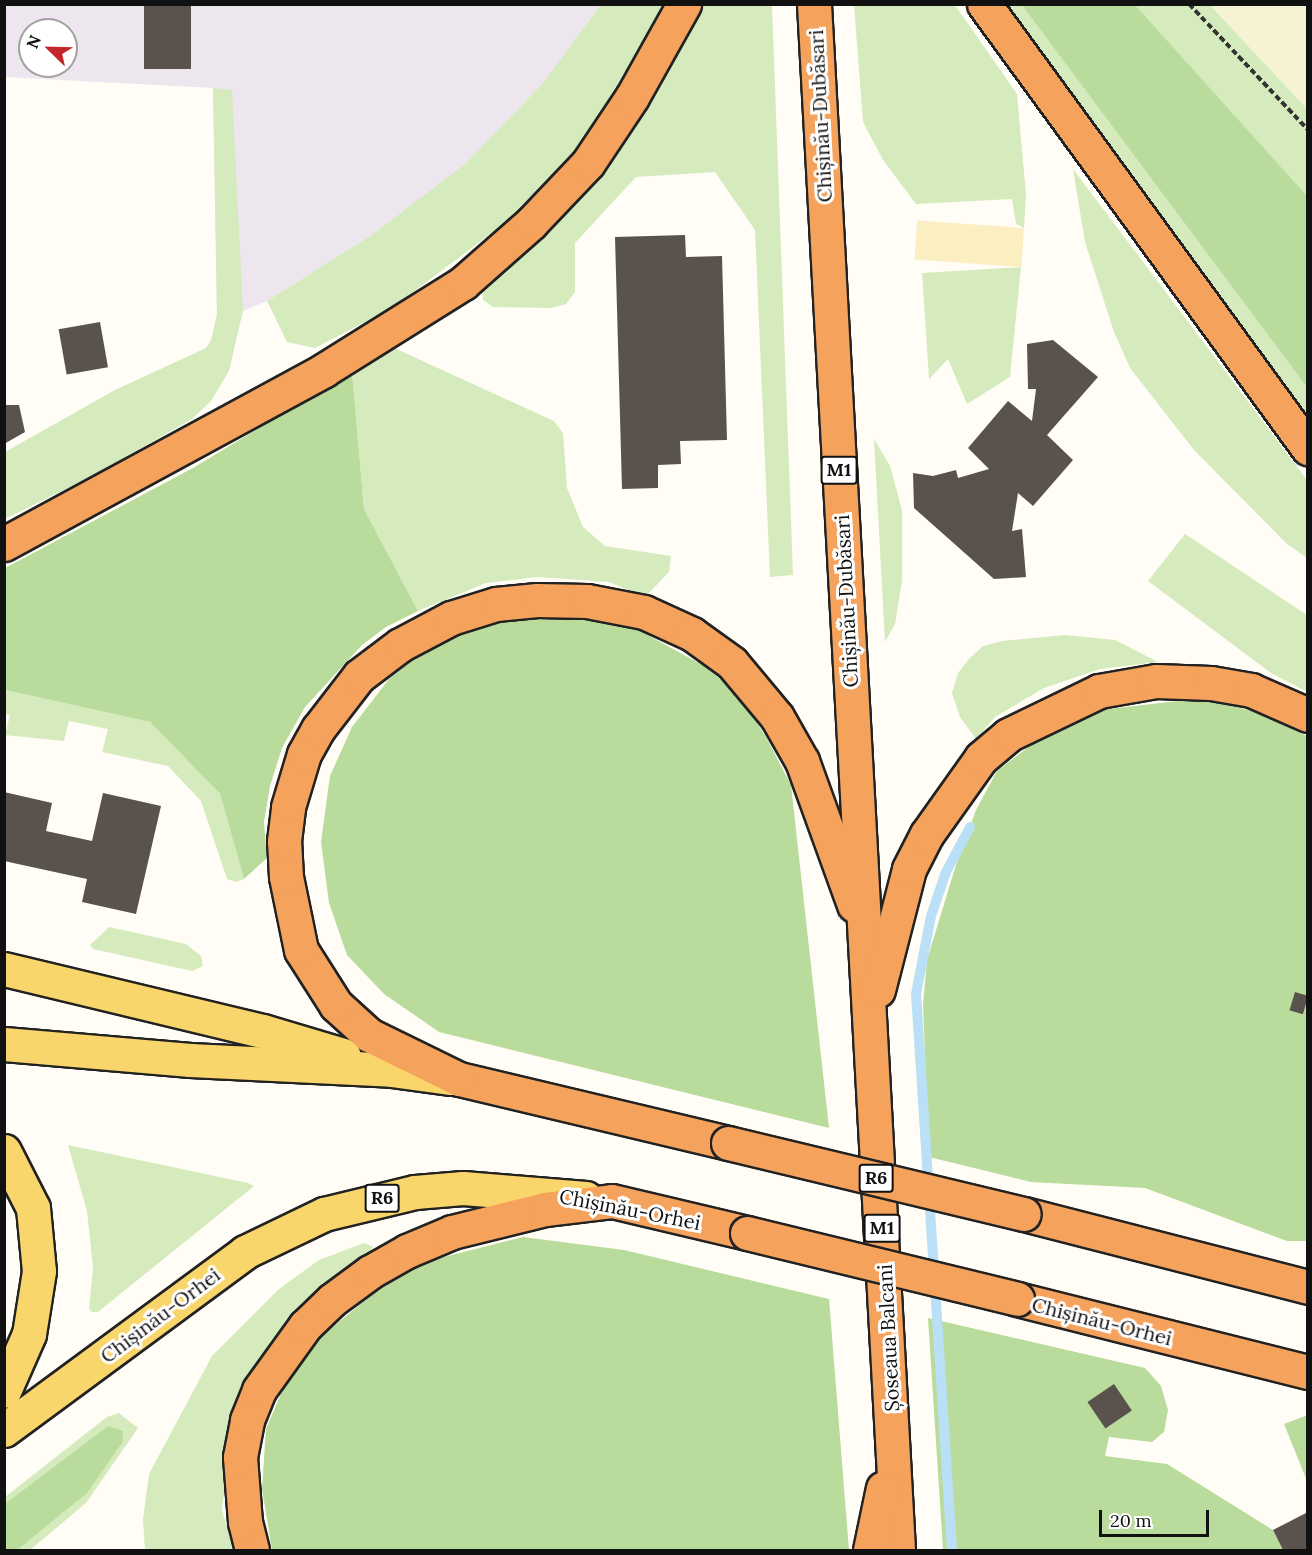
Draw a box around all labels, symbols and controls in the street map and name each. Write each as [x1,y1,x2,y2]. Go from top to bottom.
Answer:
north arrow [18,18,78,78]
street label: Chișinău-Dubăsari [803,29,837,203]
text: N [22,32,45,51]
road number: M1 [820,455,858,485]
street label: Chișinău-Dubăsari [829,514,863,688]
road number: R6 [858,1163,894,1193]
road number: R6 [364,1183,400,1213]
street label: Chișinău-Orhei [557,1184,703,1234]
road number: M1 [862,1213,902,1243]
street label: Chișinău-Orhei [96,1262,224,1368]
street label: Șoseaua Balcani [872,1264,904,1412]
street label: Chișinău-Orhei [1030,1292,1174,1350]
scale bar [1102,1498,1212,1536]
text: 20 m [1110,1509,1152,1532]

